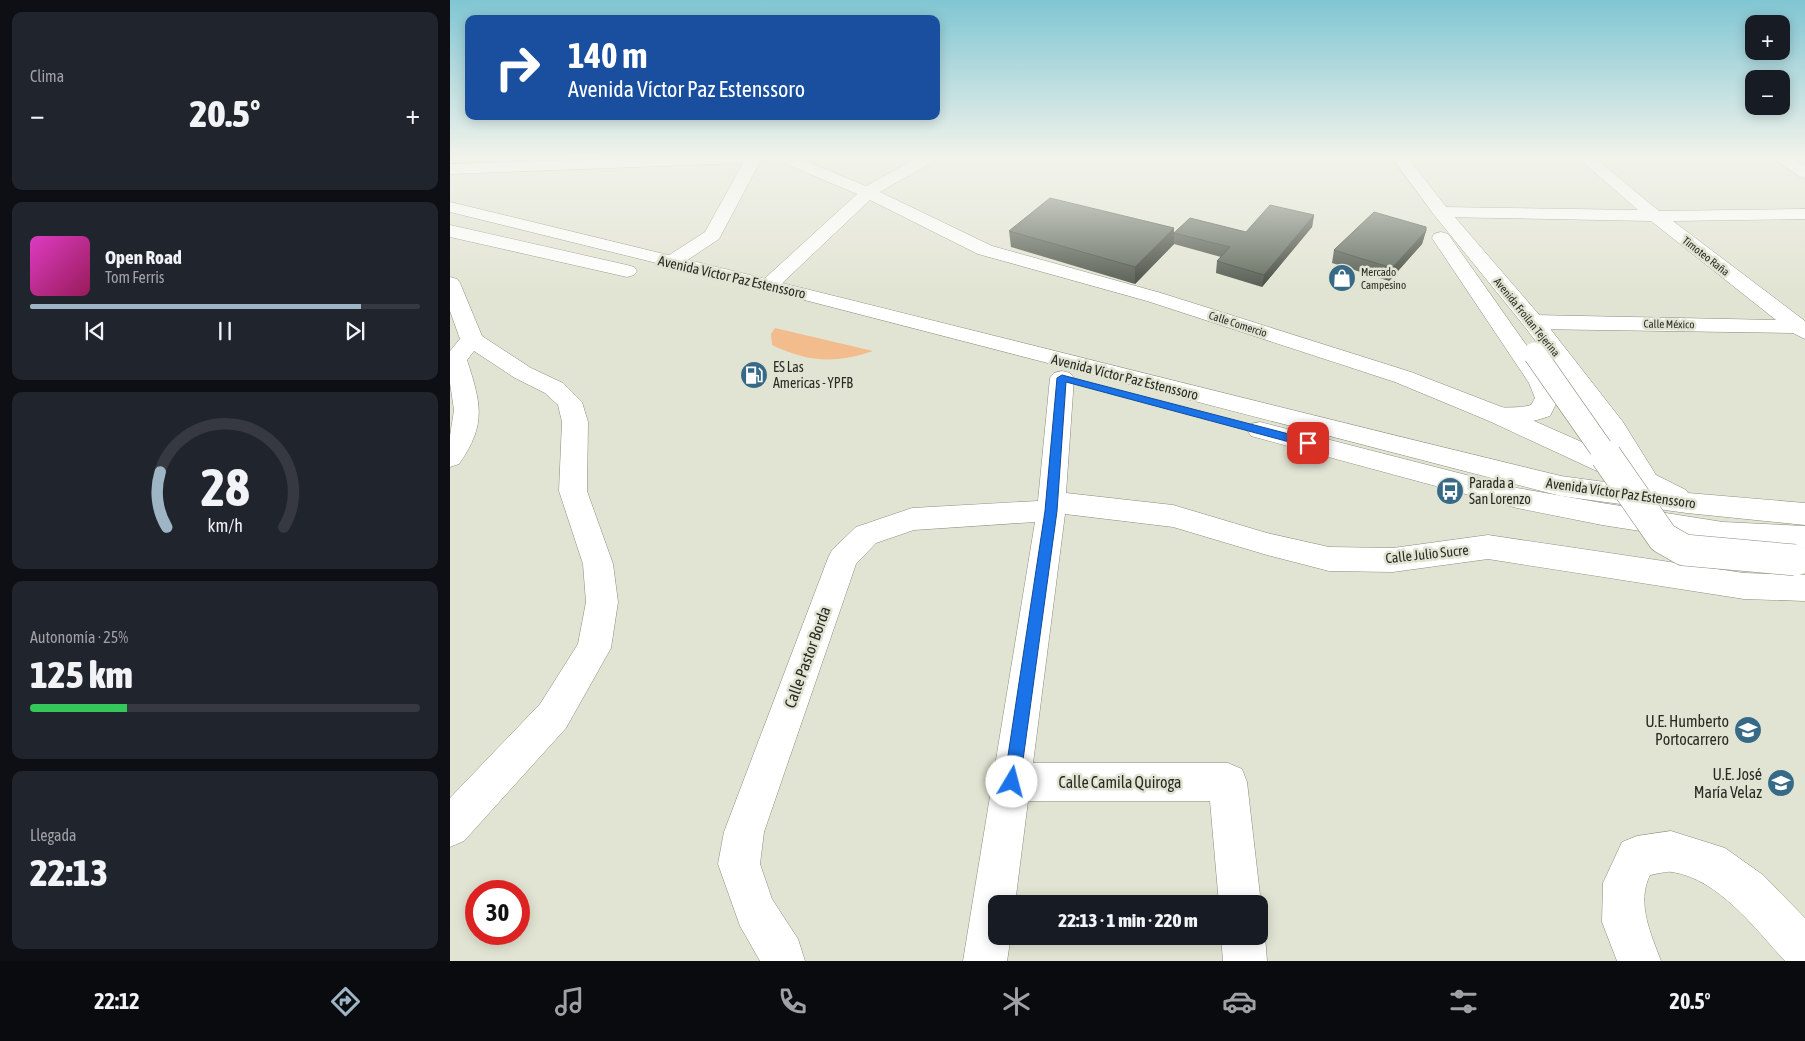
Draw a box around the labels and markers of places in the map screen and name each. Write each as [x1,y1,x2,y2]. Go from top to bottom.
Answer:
shop icon: Mercado Campesino [1327,263,1357,293]
place label: Mercado Campesino [1361,266,1406,291]
place label: ES Las Americas - YPFB [773,359,853,391]
fuel station icon: ES Las Americas - YPFB [739,360,769,390]
pin [1287,422,1329,464]
place label: Parada a San Lorenzo [1469,475,1531,507]
bus stop icon: Parada a San Lorenzo [1435,476,1465,506]
place label: U.E. Humberto Portocarrero [1645,712,1729,748]
school or university icon: U.E. Humberto Portocarrero [1733,715,1763,745]
place label: U.E. José María Velaz [1694,765,1762,801]
school or university icon: U.E. José María Velaz [1766,768,1796,798]

